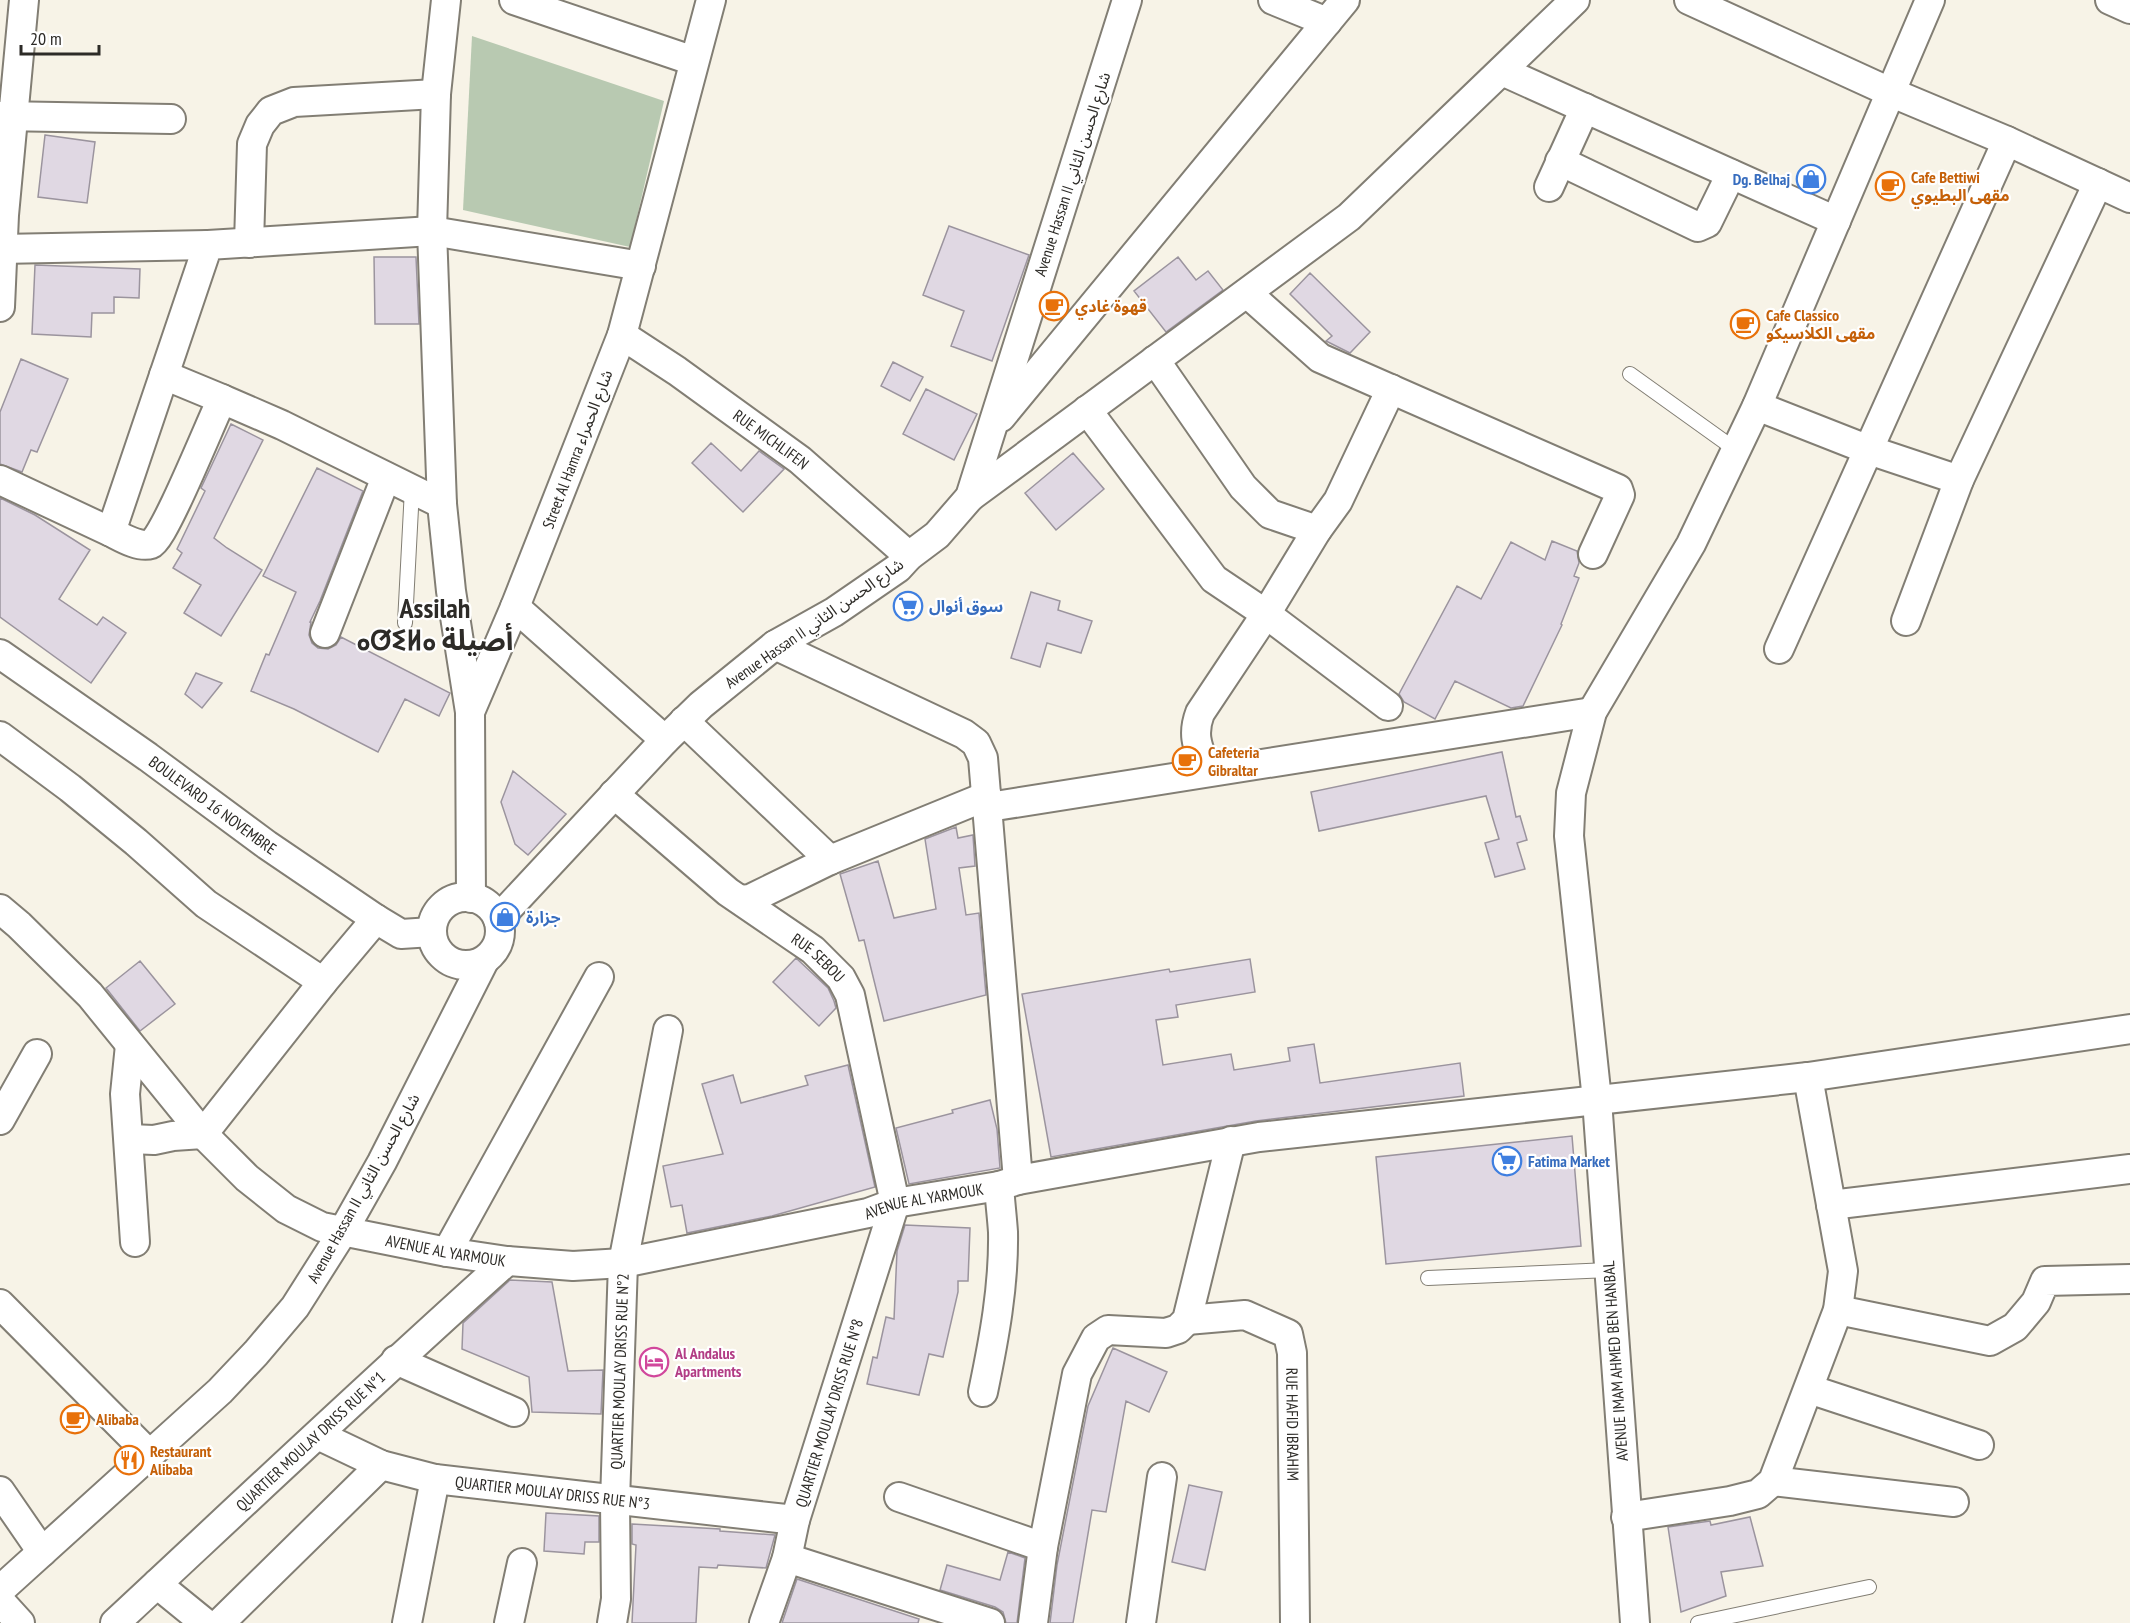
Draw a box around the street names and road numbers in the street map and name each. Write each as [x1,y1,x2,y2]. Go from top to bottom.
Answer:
street label: Avenue Hassan II شارع الحسن الثاني [1030,69,1117,279]
street label: Street Al Hamra شارع الحمراء [537,367,619,532]
street label: RUE MICHLIFEN [729,405,813,473]
street label: Avenue Hassan II شارع الحسن الثاني [721,554,909,695]
street label: BOULEVARD 16 NOVEMBRE [145,751,281,859]
street label: RUE SEBOU [788,928,849,986]
street label: Avenue Hassan II شارع الحسن الثاني [303,1090,426,1288]
street label: AVENUE AL YARMOUK [861,1179,985,1224]
street label: AVENUE AL YARMOUK [384,1230,507,1271]
street label: AVENUE IMAM AHMED BEN HANBAL [1598,1260,1632,1462]
street label: QUARTIER MOULAY DRISS RUE N°2 [606,1273,633,1470]
street label: QUARTIER MOULAY DRISS RUE N°8 [791,1316,867,1510]
street label: QUARTIER MOULAY DRISS RUE N°1 [232,1367,389,1515]
street label: RUE HAFID IBRAHIM [1282,1368,1303,1481]
street label: QUARTIER MOULAY DRISS RUE N°3 [454,1471,651,1513]

